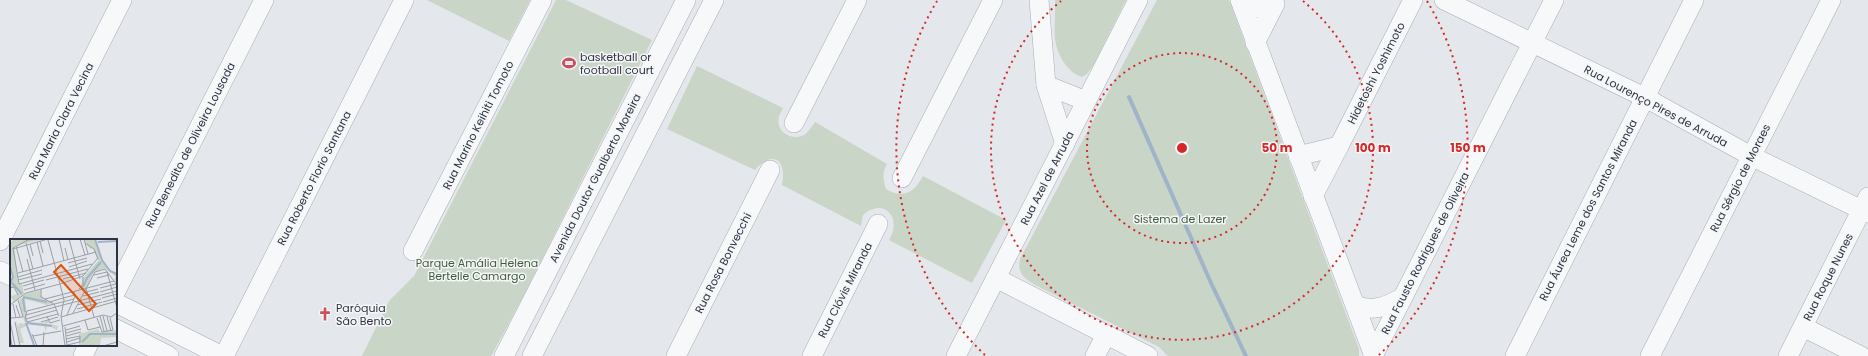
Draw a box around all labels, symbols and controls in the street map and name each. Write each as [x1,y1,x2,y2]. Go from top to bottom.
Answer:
street label: Hidetoshi Yoshimoto [1343,19,1409,127]
place label: basketball or football court [580,49,654,78]
sports icon: basketball or football court [561,55,577,71]
street label: Rua Marino Keihiti Tomoto [438,58,518,192]
street label: Rua Benedito de Oliveira Lousada [141,59,239,231]
street label: Rua Maria Clara Vecina [24,60,98,182]
street label: Rua Lourenço Pires de Arruda [1581,61,1731,151]
street label: Avenida Doutor Gualberto Moreira [545,91,645,265]
street label: Rua Roberto Florio Santana [273,108,355,248]
street label: Rua Áurea Leme dos Santos Miranda [1535,116,1641,304]
street label: Rua Sérgio de Moraes [1706,121,1774,235]
street label: Rua Azel de Arruda [1016,128,1078,228]
text: 50 m [1262,139,1293,156]
text: 100 m [1355,139,1391,156]
text: 150 m [1450,139,1486,156]
centre of rings [1175,141,1189,155]
street label: Rua Fausto Rodrigues de Oliveira [1377,169,1473,337]
street label: Rua Rosa Bonvecchi [691,210,755,316]
park label: Sistema de Lazer [1134,211,1226,227]
street label: Rua Roque Nunes [1799,230,1857,324]
inset map [10,239,117,346]
street label: Rua Clóvis Miranda [814,239,876,341]
park label: Parque Amália Helena Bertelle Camargo [416,255,538,284]
place label: Paróquia São Bento [336,300,392,329]
church icon: Paróquia São Bento [317,306,333,322]

